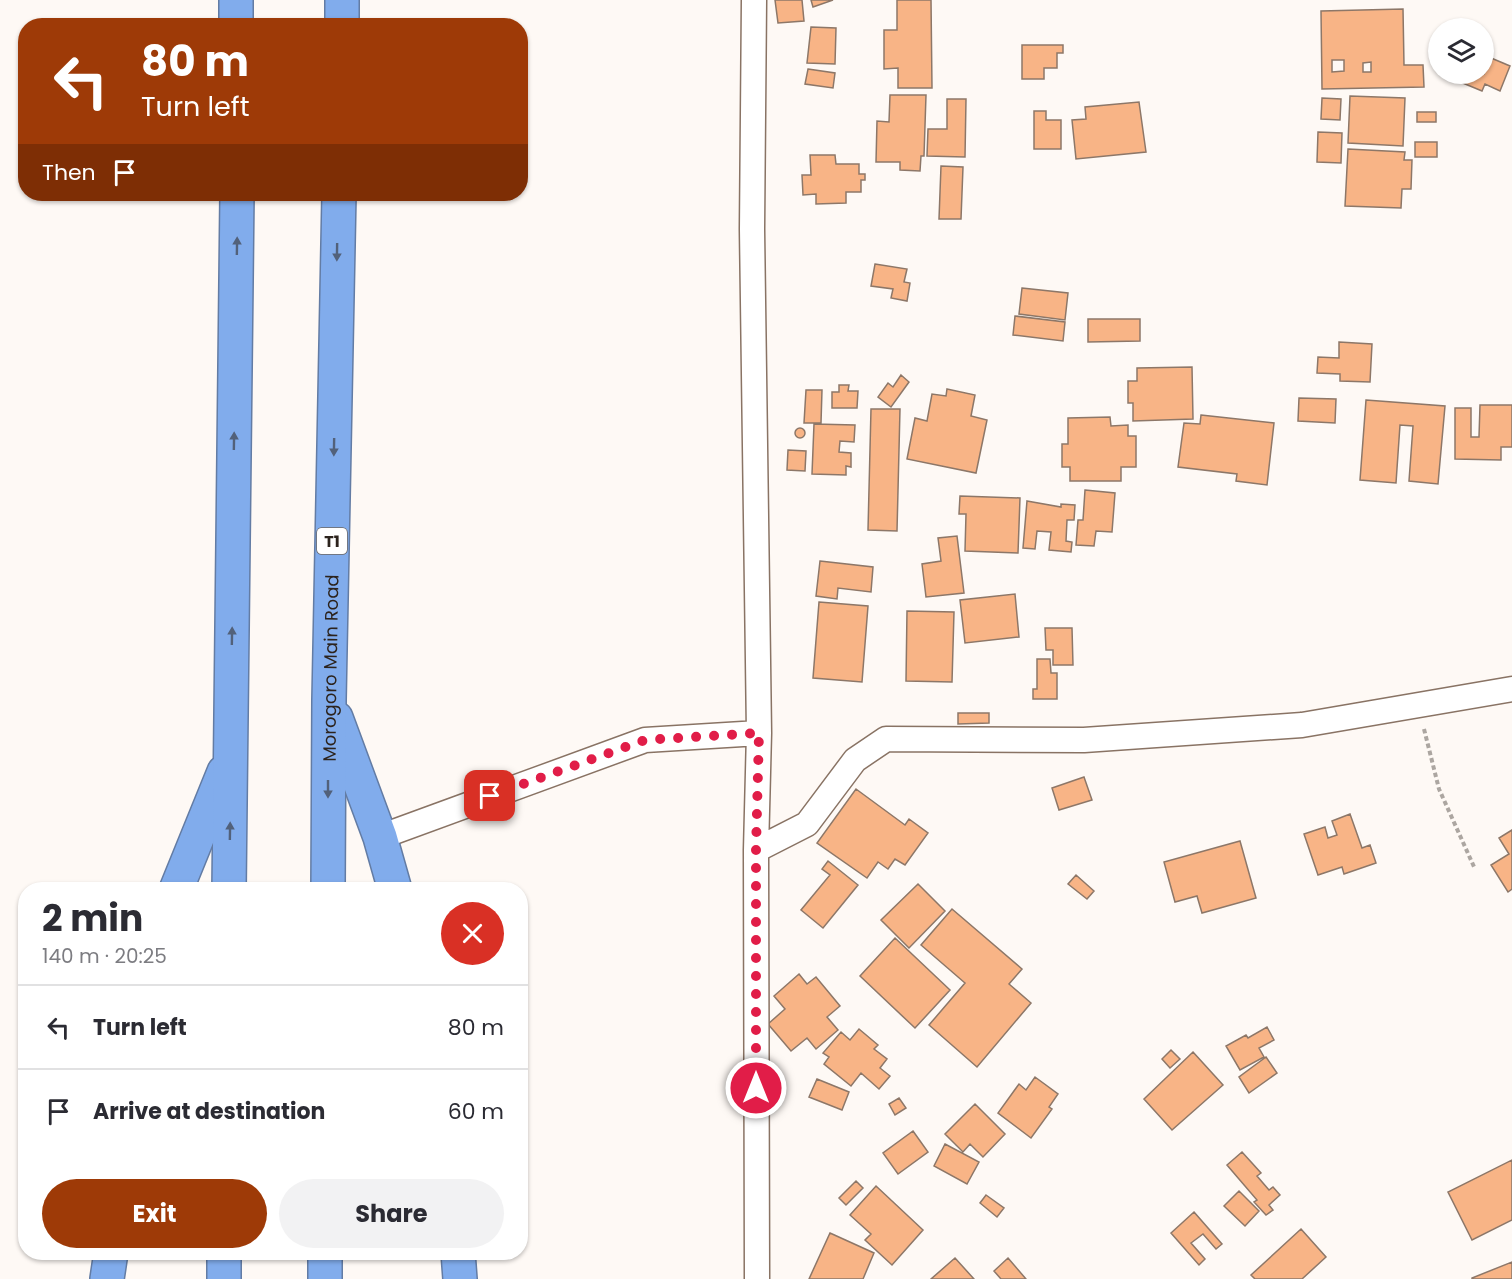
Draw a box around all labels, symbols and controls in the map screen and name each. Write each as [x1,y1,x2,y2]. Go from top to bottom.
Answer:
map controls [1428,18,1494,84]
button: layers [1428,18,1494,84]
text: 80 m [141,32,249,91]
icon: left [42,42,120,120]
text: Turn left [141,88,250,125]
icon: arrive [108,156,141,189]
text: Then [42,157,96,188]
one-way arrow [232,237,241,256]
one-way arrow [333,242,342,261]
one-way arrow [229,432,239,451]
one-way arrow [329,437,338,456]
road number: T1 [317,528,347,554]
street label: Morogoro Main Road [316,574,344,762]
one-way arrow [227,627,237,646]
pin [464,770,515,821]
one-way arrow [323,779,333,798]
icon: arrive [473,779,506,812]
one-way arrow [225,822,234,841]
text: 2 min [42,893,143,944]
button: close [441,902,504,965]
text: 140 m · 20:25 [42,942,167,970]
icon: left [42,1011,75,1044]
text: Turn left [93,1012,187,1043]
text: 80 m [448,1012,504,1043]
position arrow [724,1056,788,1120]
icon: arrive [42,1095,75,1128]
text: Arrive at destination [93,1096,325,1127]
text: 60 m [448,1096,504,1127]
button: Exit [42,1179,267,1248]
button: Share [279,1179,504,1248]

